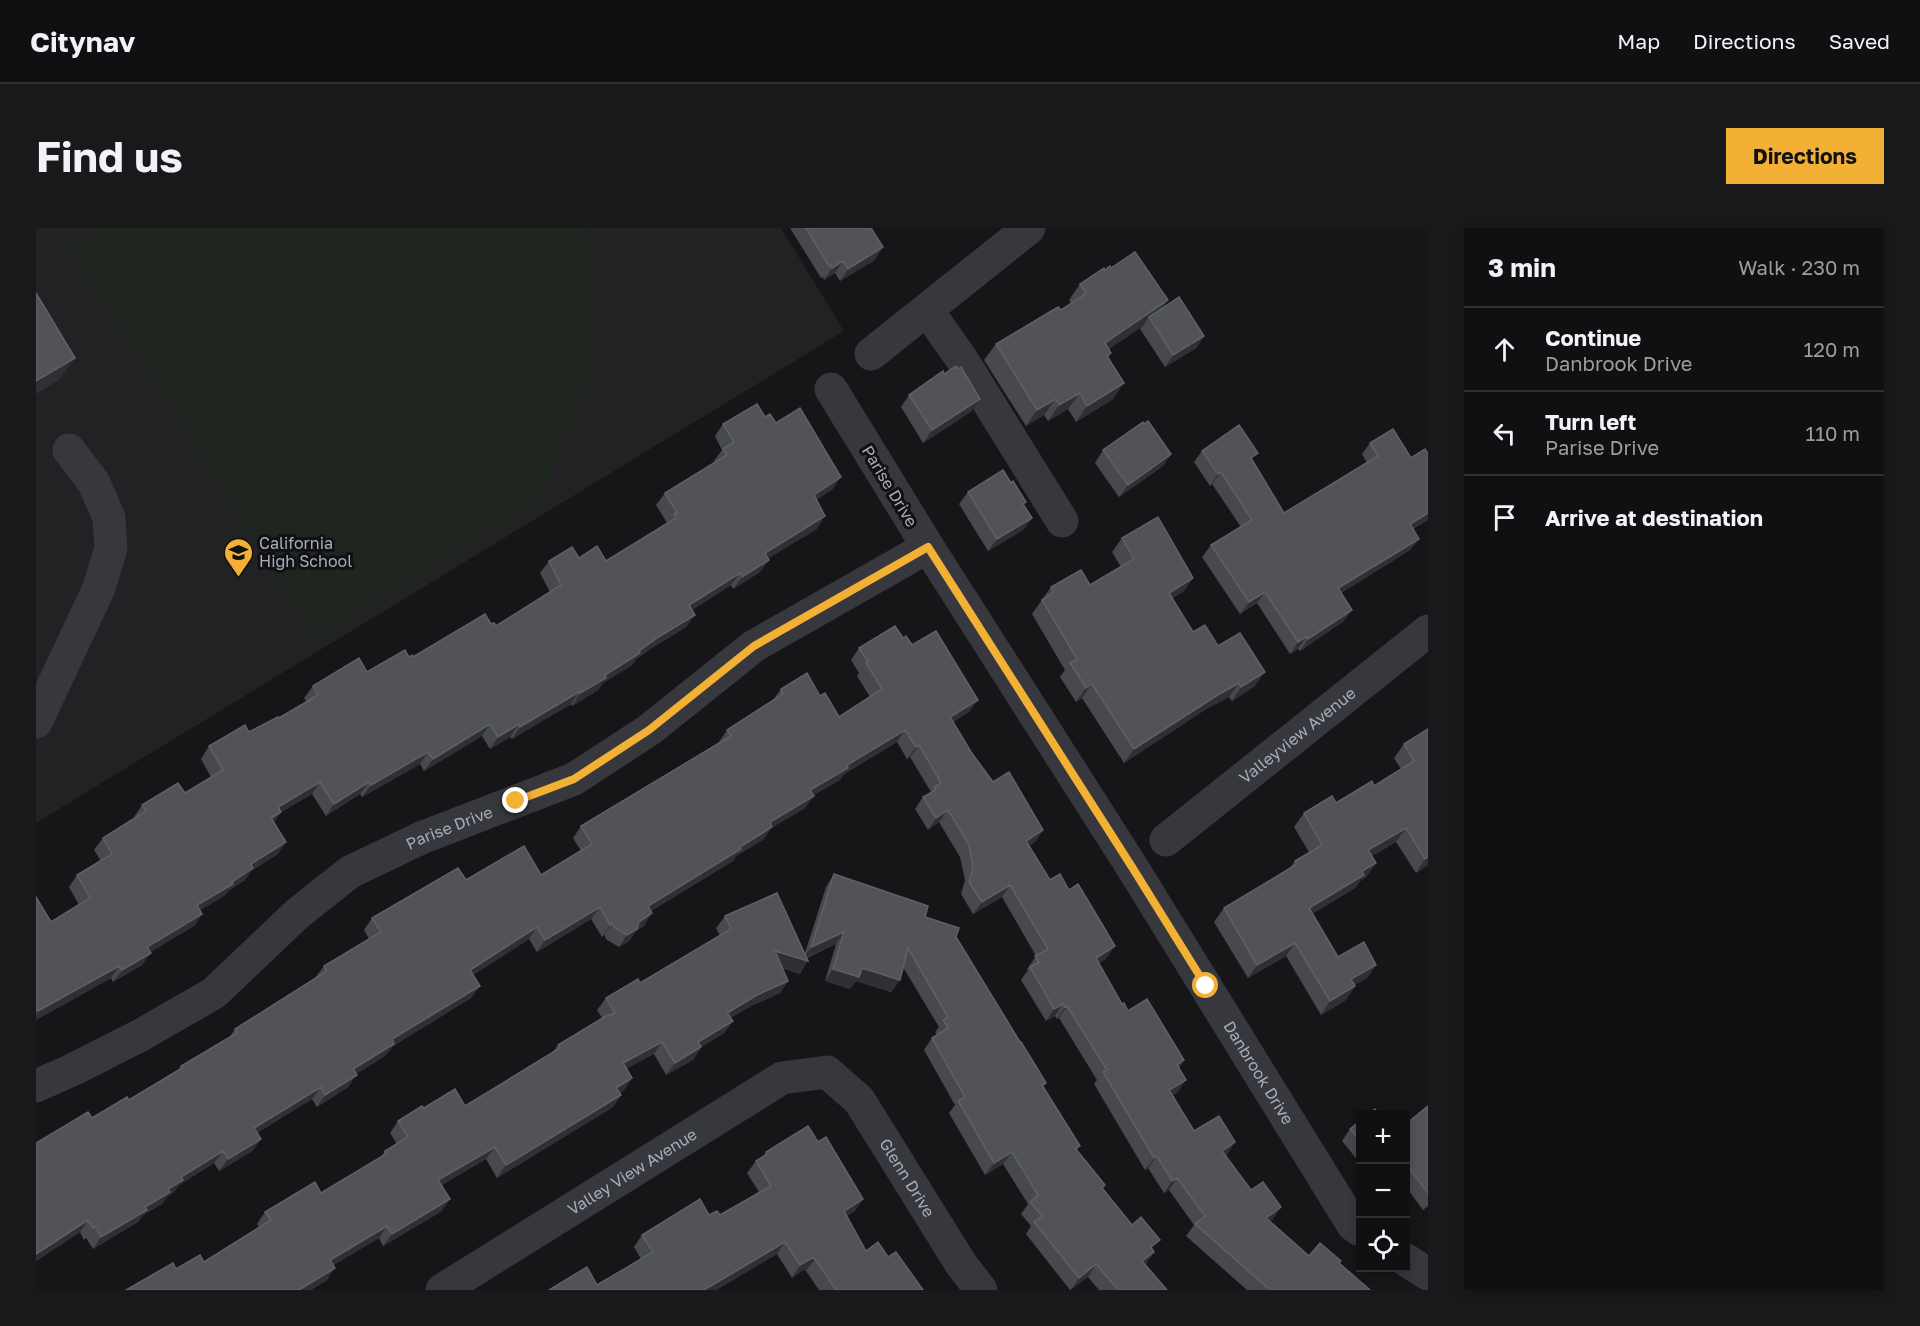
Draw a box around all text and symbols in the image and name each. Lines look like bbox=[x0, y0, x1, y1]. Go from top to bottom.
text: Citynav bbox=[30, 25, 135, 58]
text: Map bbox=[1617, 28, 1660, 54]
text: Directions bbox=[1693, 28, 1796, 54]
text: Saved bbox=[1829, 28, 1890, 54]
button: Directions bbox=[1726, 128, 1884, 184]
text: Find us bbox=[36, 131, 183, 181]
text: 3 min bbox=[1488, 252, 1556, 283]
text: Walk · 230 m bbox=[1738, 255, 1860, 279]
text: Continue bbox=[1545, 324, 1641, 351]
icon: ahead bbox=[1488, 333, 1521, 366]
text: 120 m bbox=[1804, 337, 1860, 361]
text: Danbrook Drive bbox=[1545, 351, 1692, 375]
text: Turn left bbox=[1545, 408, 1636, 435]
icon: left bbox=[1488, 417, 1521, 450]
text: 110 m bbox=[1806, 421, 1860, 445]
text: Parise Drive bbox=[1545, 435, 1659, 459]
street label: Parise Drive bbox=[858, 442, 922, 530]
icon: arrive bbox=[1488, 501, 1521, 534]
text: Arrive at destination bbox=[1545, 504, 1763, 531]
place label: California High School bbox=[259, 533, 352, 571]
school or university icon: California High School bbox=[222, 536, 254, 578]
street label: Valleyview Avenue bbox=[1235, 683, 1360, 788]
route end bbox=[502, 787, 528, 813]
street label: Parise Drive bbox=[403, 801, 495, 854]
route start bbox=[1192, 972, 1218, 998]
street label: Danbrook Drive bbox=[1219, 1017, 1298, 1128]
map controls bbox=[1356, 1110, 1410, 1272]
button: + bbox=[1356, 1110, 1410, 1164]
street label: Valley View Avenue bbox=[564, 1124, 700, 1219]
street label: Glenn Drive bbox=[875, 1135, 939, 1221]
button: − bbox=[1356, 1164, 1410, 1218]
button: locate bbox=[1356, 1218, 1410, 1272]

